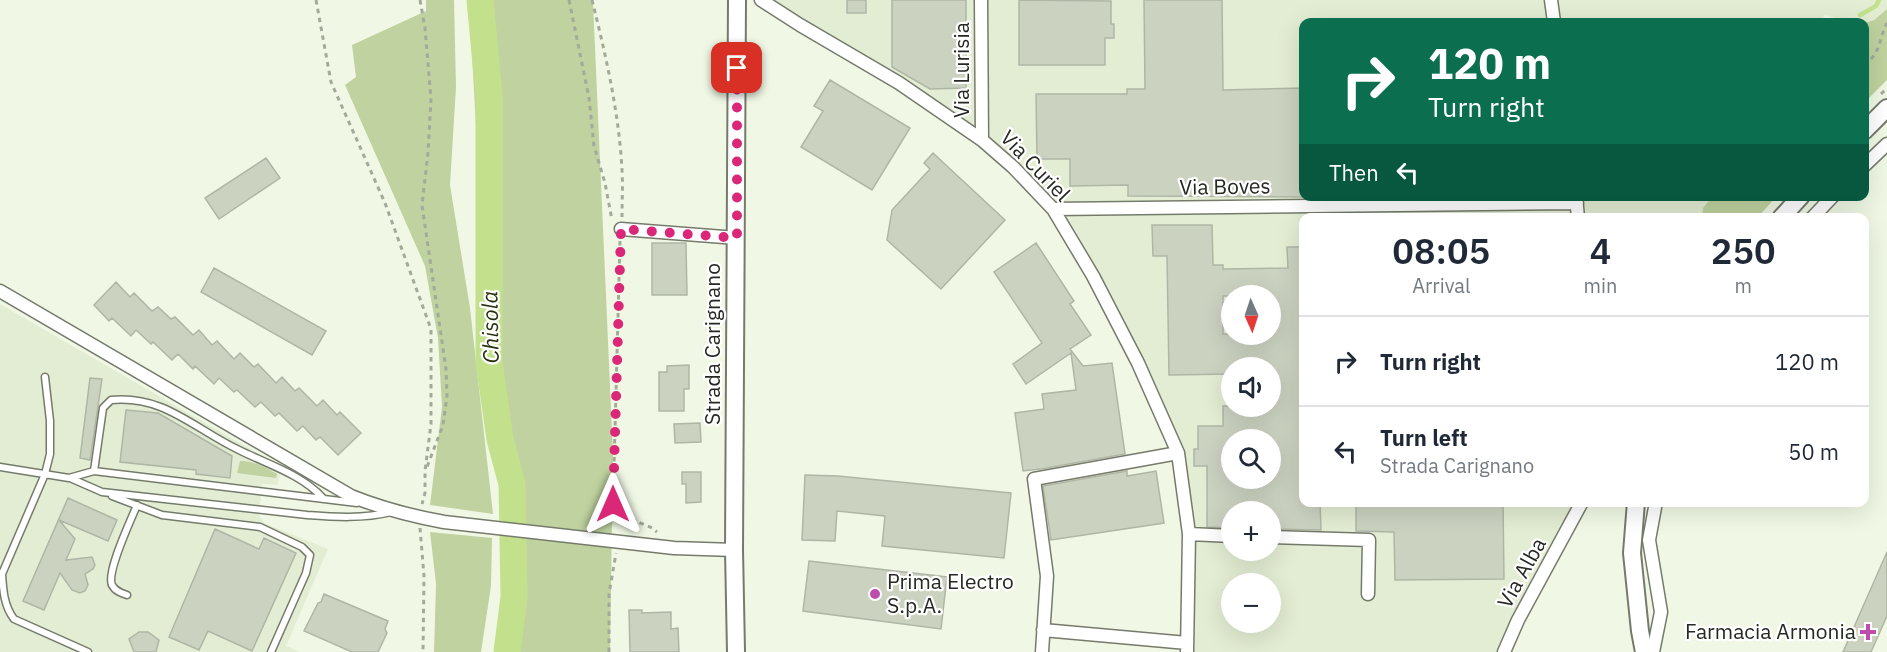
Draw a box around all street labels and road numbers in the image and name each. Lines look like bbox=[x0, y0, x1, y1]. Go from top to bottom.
street label: Via Lurisia bbox=[947, 22, 975, 118]
street label: Via Curiel bbox=[995, 123, 1077, 207]
street label: Via Boves bbox=[1179, 171, 1271, 201]
street label: Strada Carignano bbox=[698, 263, 726, 425]
street label: Via Alba bbox=[1490, 532, 1552, 613]

